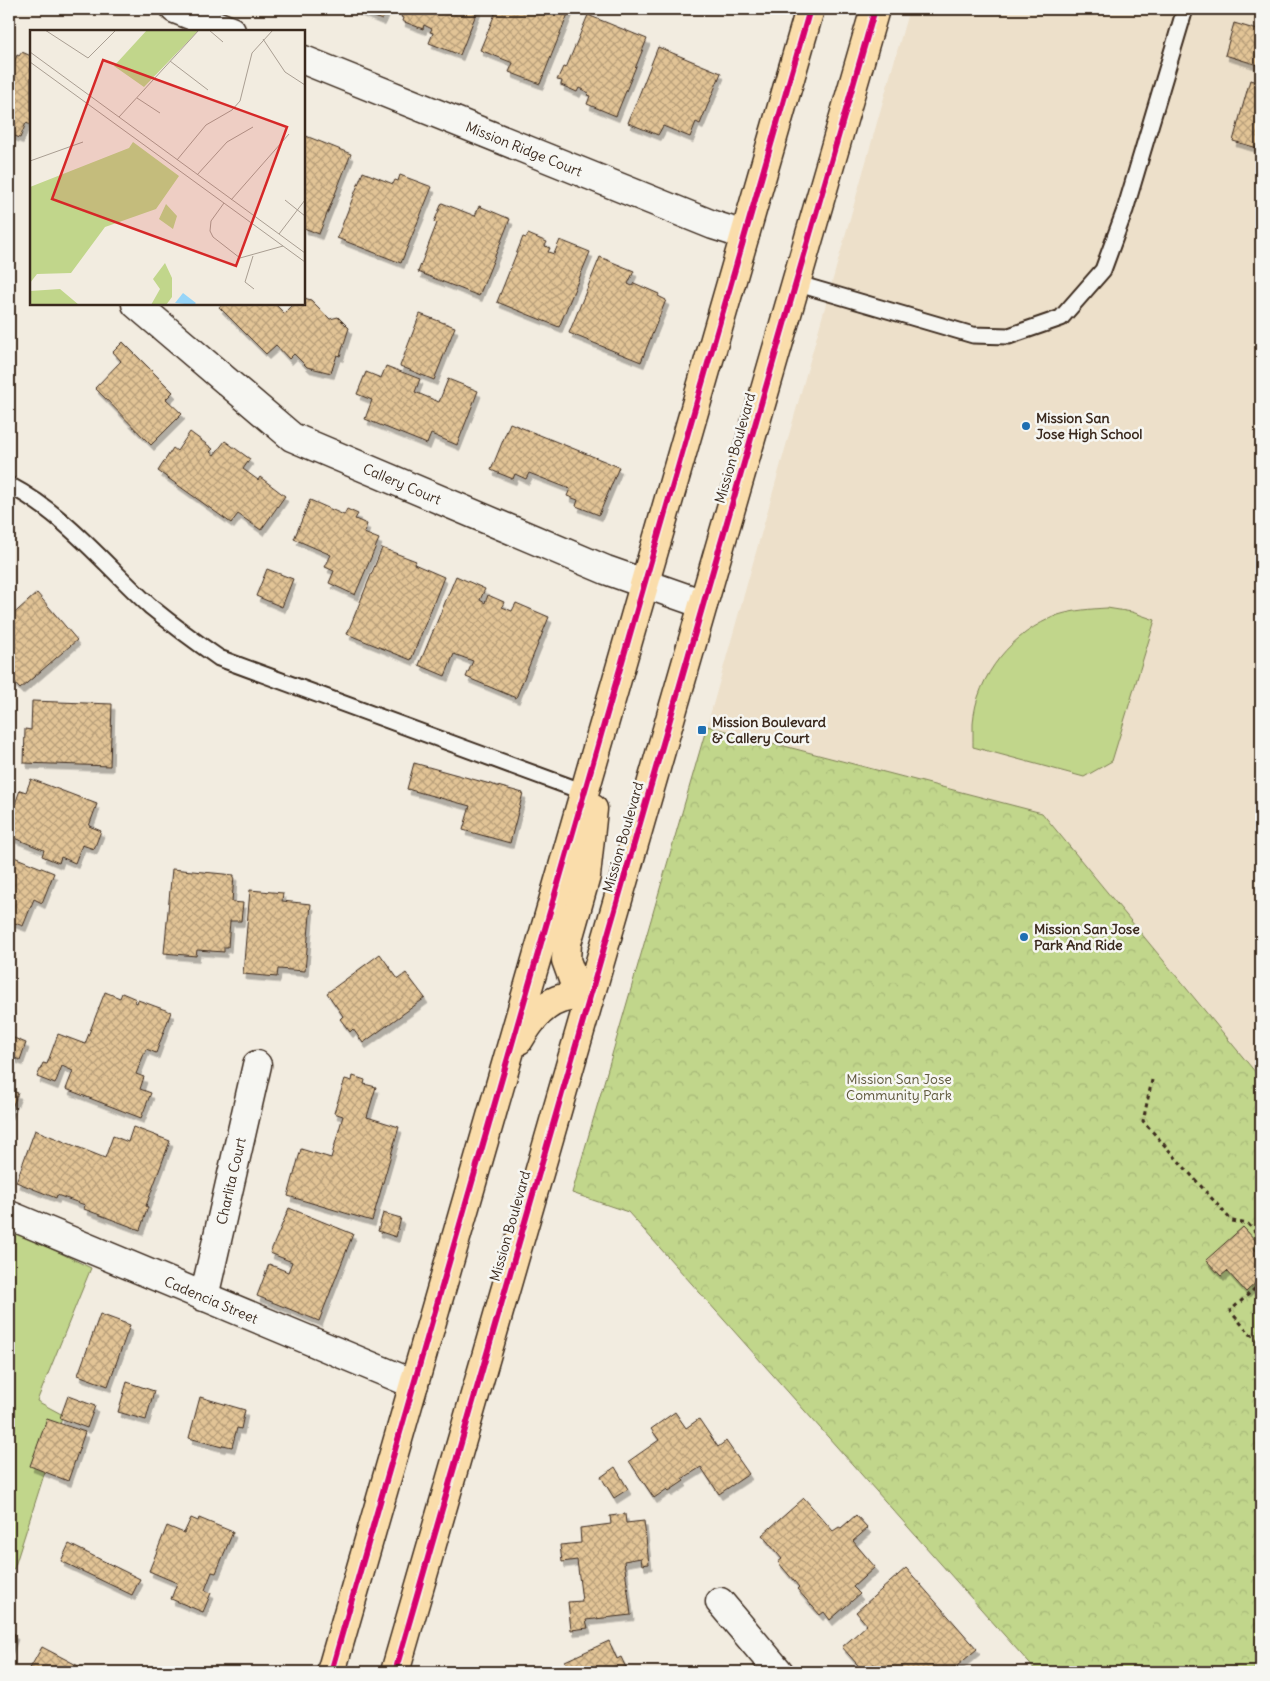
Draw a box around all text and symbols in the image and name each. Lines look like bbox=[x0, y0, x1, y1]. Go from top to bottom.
inset map bbox=[30, 30, 305, 305]
street label: Mission Ridge Court bbox=[463, 117, 585, 181]
street label: Mission Boulevard bbox=[711, 391, 759, 505]
place label: Mission San Jose High School bbox=[1036, 409, 1142, 443]
marker: Mission San Jose High School bbox=[1020, 420, 1032, 432]
street label: Callery Court bbox=[360, 459, 444, 509]
place label: Mission Boulevard & Callery Court bbox=[712, 713, 827, 747]
marker: Mission Boulevard & Callery Court bbox=[696, 724, 708, 736]
street label: Mission Boulevard bbox=[599, 780, 647, 894]
place label: Mission San Jose Park And Ride bbox=[1034, 920, 1140, 954]
marker: Mission San Jose Park And Ride bbox=[1018, 931, 1030, 943]
park label: Mission San Jose Community Park bbox=[846, 1070, 952, 1104]
street label: Charlita Court bbox=[212, 1135, 250, 1226]
street label: Mission Boulevard bbox=[486, 1169, 534, 1283]
street label: Cadencia Street bbox=[162, 1272, 261, 1328]

